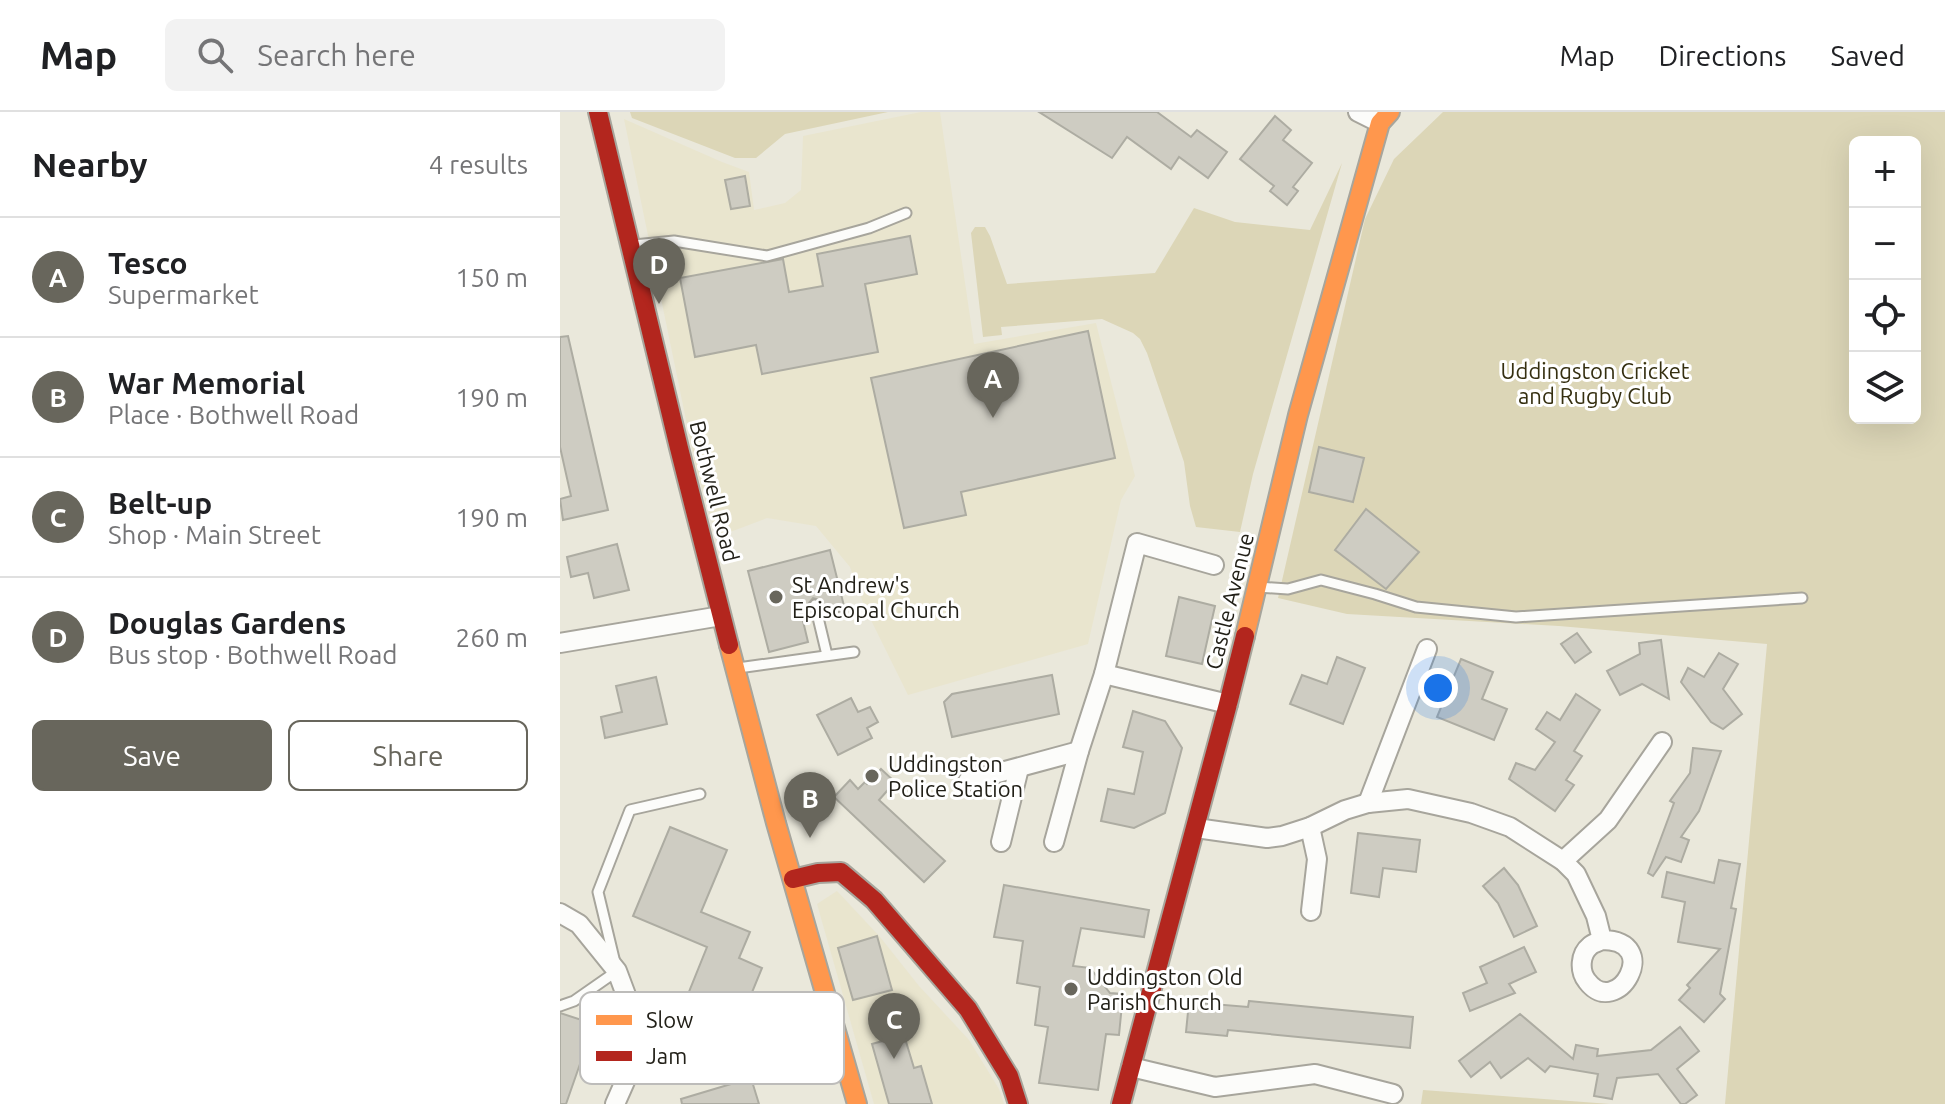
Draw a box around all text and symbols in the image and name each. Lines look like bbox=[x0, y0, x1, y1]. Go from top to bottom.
search box bbox=[165, 19, 725, 91]
icon: search bbox=[193, 33, 237, 77]
text: Map bbox=[40, 34, 117, 76]
text: Search here bbox=[257, 38, 416, 72]
text: Map bbox=[1559, 40, 1615, 71]
text: Directions bbox=[1659, 40, 1786, 71]
text: Saved bbox=[1830, 40, 1905, 71]
map controls bbox=[1849, 136, 1921, 424]
button: + bbox=[1849, 136, 1921, 208]
text: Nearby bbox=[32, 145, 147, 183]
text: 4 results bbox=[429, 150, 528, 179]
button: − bbox=[1849, 208, 1921, 280]
pin: D bbox=[633, 238, 685, 304]
text: Tesco bbox=[108, 246, 188, 280]
text: A bbox=[49, 263, 67, 292]
text: 150 m bbox=[456, 263, 528, 292]
text: Supermarket bbox=[108, 280, 259, 309]
button: locate bbox=[1849, 280, 1921, 352]
pin: A bbox=[967, 352, 1019, 418]
button: layers bbox=[1849, 352, 1921, 424]
park label: Uddingston Cricket and Rugby Club bbox=[1501, 358, 1690, 408]
text: War Memorial bbox=[108, 366, 305, 400]
text: B bbox=[49, 383, 67, 412]
text: 190 m bbox=[456, 383, 528, 412]
text: Place · Bothwell Road bbox=[108, 400, 359, 429]
street label: Bothwell Road bbox=[685, 418, 745, 564]
text: Belt-up bbox=[108, 486, 212, 520]
text: C bbox=[50, 503, 66, 532]
text: 190 m bbox=[456, 503, 528, 532]
text: Shop · Main Street bbox=[108, 520, 321, 549]
street label: Castle Avenue bbox=[1200, 530, 1258, 672]
place label: St Andrew's Episcopal Church bbox=[792, 572, 960, 622]
marker: St Andrew's Episcopal Church bbox=[767, 588, 785, 606]
text: Douglas Gardens bbox=[108, 606, 346, 640]
text: D bbox=[49, 623, 67, 652]
text: 260 m bbox=[456, 623, 528, 652]
text: Bus stop · Bothwell Road bbox=[108, 640, 398, 669]
your location bbox=[1418, 668, 1458, 708]
button: Save bbox=[32, 720, 272, 791]
button: Share bbox=[288, 720, 528, 791]
place label: Uddingston Police Station bbox=[888, 751, 1023, 801]
marker: Uddingston Police Station bbox=[863, 767, 881, 785]
pin: B bbox=[784, 772, 836, 838]
place label: Uddingston Old Parish Church bbox=[1087, 964, 1243, 1014]
marker: Uddingston Old Parish Church bbox=[1062, 980, 1080, 998]
legend bbox=[580, 992, 844, 1084]
pin: C bbox=[868, 993, 920, 1059]
text: Slow bbox=[646, 1007, 693, 1032]
text: Jam bbox=[646, 1043, 687, 1068]

